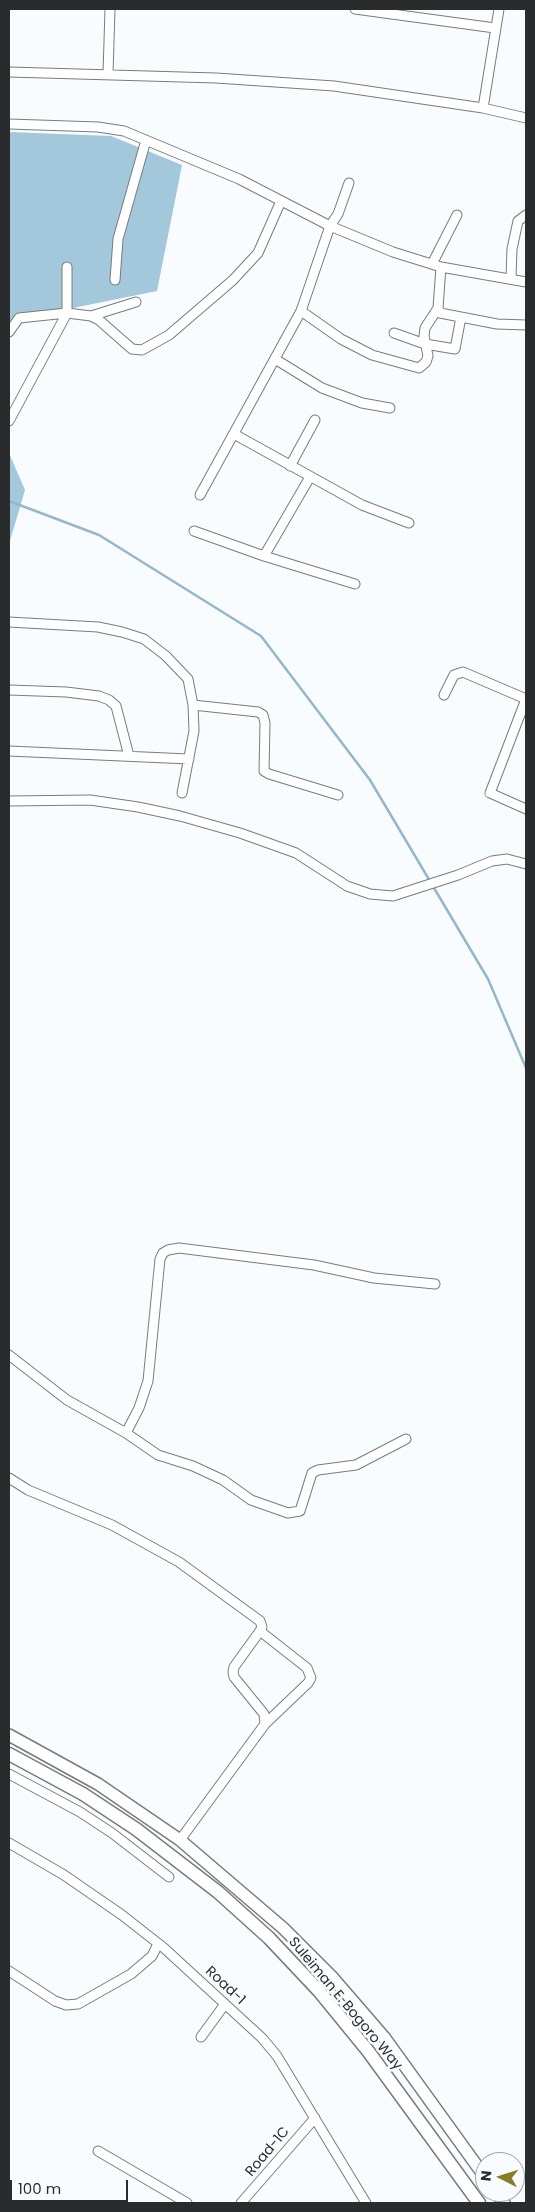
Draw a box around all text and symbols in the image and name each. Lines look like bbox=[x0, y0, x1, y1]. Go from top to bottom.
street label: Suleiman E. Bogoro Way bbox=[285, 1934, 405, 2074]
street label: Road-1 bbox=[202, 1963, 248, 2009]
street label: Road-1C bbox=[242, 2124, 294, 2180]
north arrow bbox=[475, 2152, 525, 2202]
scale bar bbox=[12, 2170, 130, 2202]
text: N bbox=[476, 2170, 496, 2182]
text: 100 m bbox=[18, 2178, 61, 2199]

